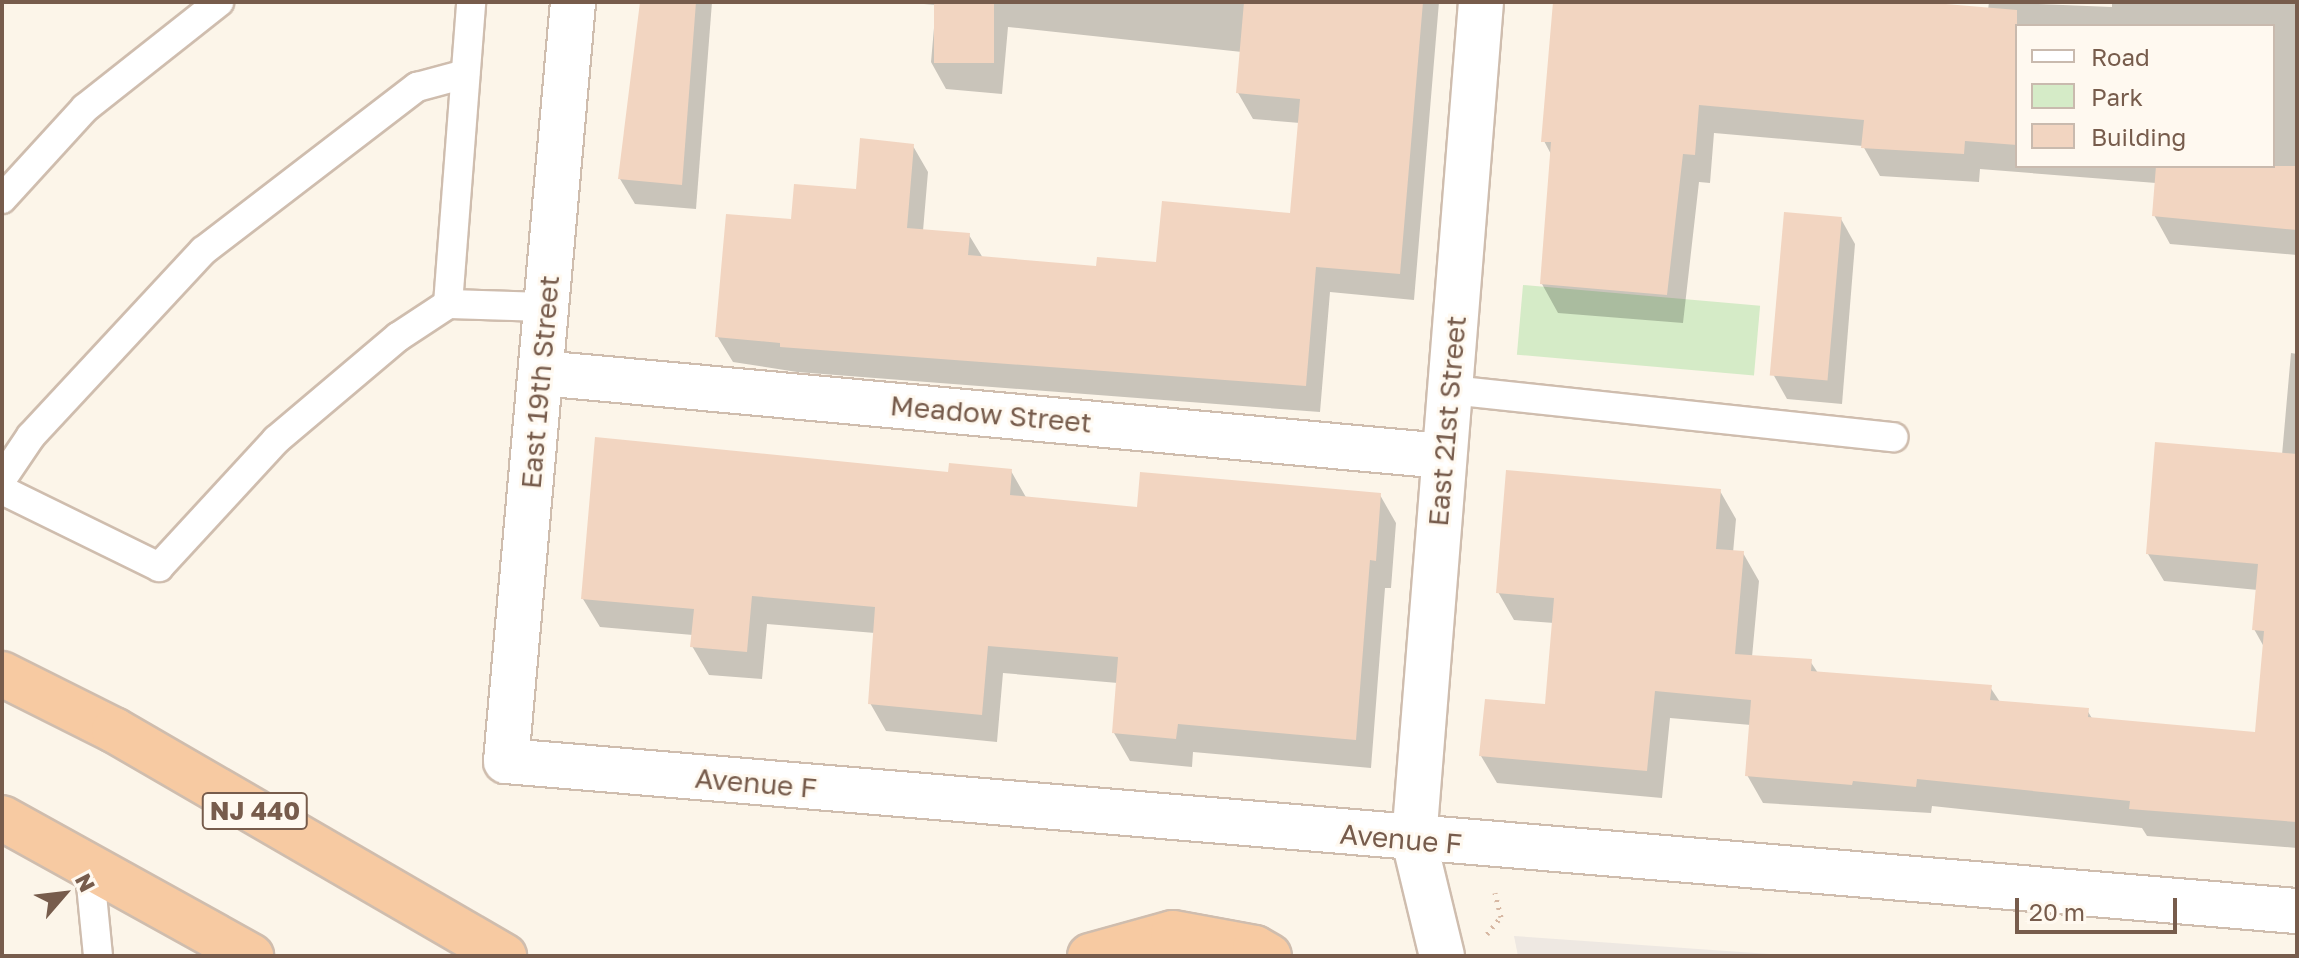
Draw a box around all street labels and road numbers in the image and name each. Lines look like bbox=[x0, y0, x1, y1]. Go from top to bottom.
street label: East 19th Street bbox=[514, 274, 566, 490]
street label: East 21st Street bbox=[1421, 314, 1473, 528]
street label: Meadow Street bbox=[889, 388, 1093, 440]
street label: Avenue F bbox=[694, 761, 818, 805]
road number: NJ 440 bbox=[201, 789, 309, 833]
street label: Avenue F bbox=[1339, 817, 1463, 861]

